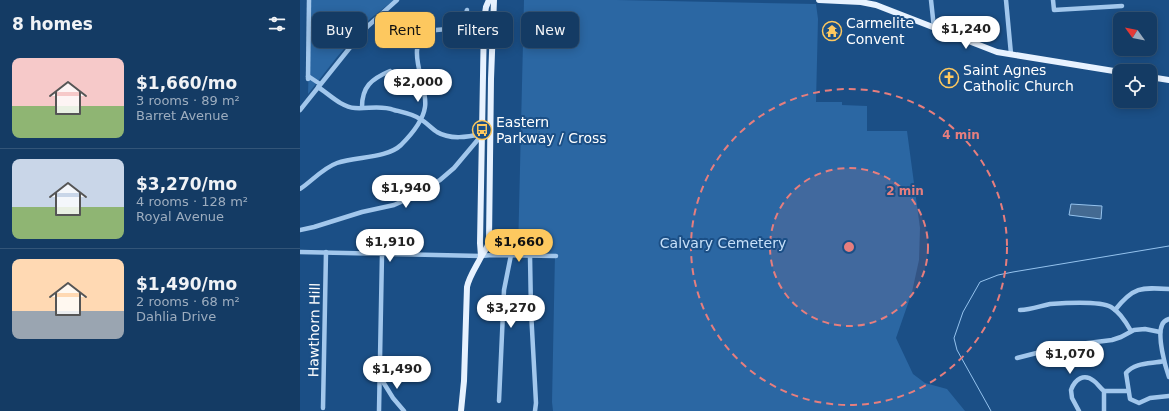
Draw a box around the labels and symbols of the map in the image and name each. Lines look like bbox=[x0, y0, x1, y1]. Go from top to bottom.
north arrow bbox=[1113, 12, 1157, 56]
place label: Carmelite Convent bbox=[846, 15, 914, 47]
pin: $1,240 bbox=[933, 16, 999, 50]
temple icon: Carmelite Convent bbox=[821, 20, 843, 42]
place label: Saint Agnes Catholic Church bbox=[963, 62, 1074, 94]
church icon: Saint Agnes Catholic Church bbox=[938, 67, 960, 89]
pin: $2,000 bbox=[385, 69, 451, 103]
place label: Eastern Parkway / Cross bbox=[496, 114, 607, 146]
bus stop icon: Eastern Parkway / Cross bbox=[471, 119, 493, 141]
text: 4 min bbox=[942, 128, 980, 142]
pin: $1,940 bbox=[373, 175, 439, 209]
text: 2 min bbox=[886, 184, 924, 198]
pin: $1,910 bbox=[357, 229, 423, 263]
pin: $1,660 bbox=[486, 229, 552, 263]
park label: Calvary Cemetery bbox=[660, 235, 786, 251]
centre of rings bbox=[842, 240, 856, 254]
street label: Hawthorn Hill bbox=[305, 283, 323, 377]
pin: $3,270 bbox=[478, 295, 544, 329]
pin: $1,070 bbox=[1037, 341, 1103, 375]
pin: $1,490 bbox=[364, 356, 430, 390]

